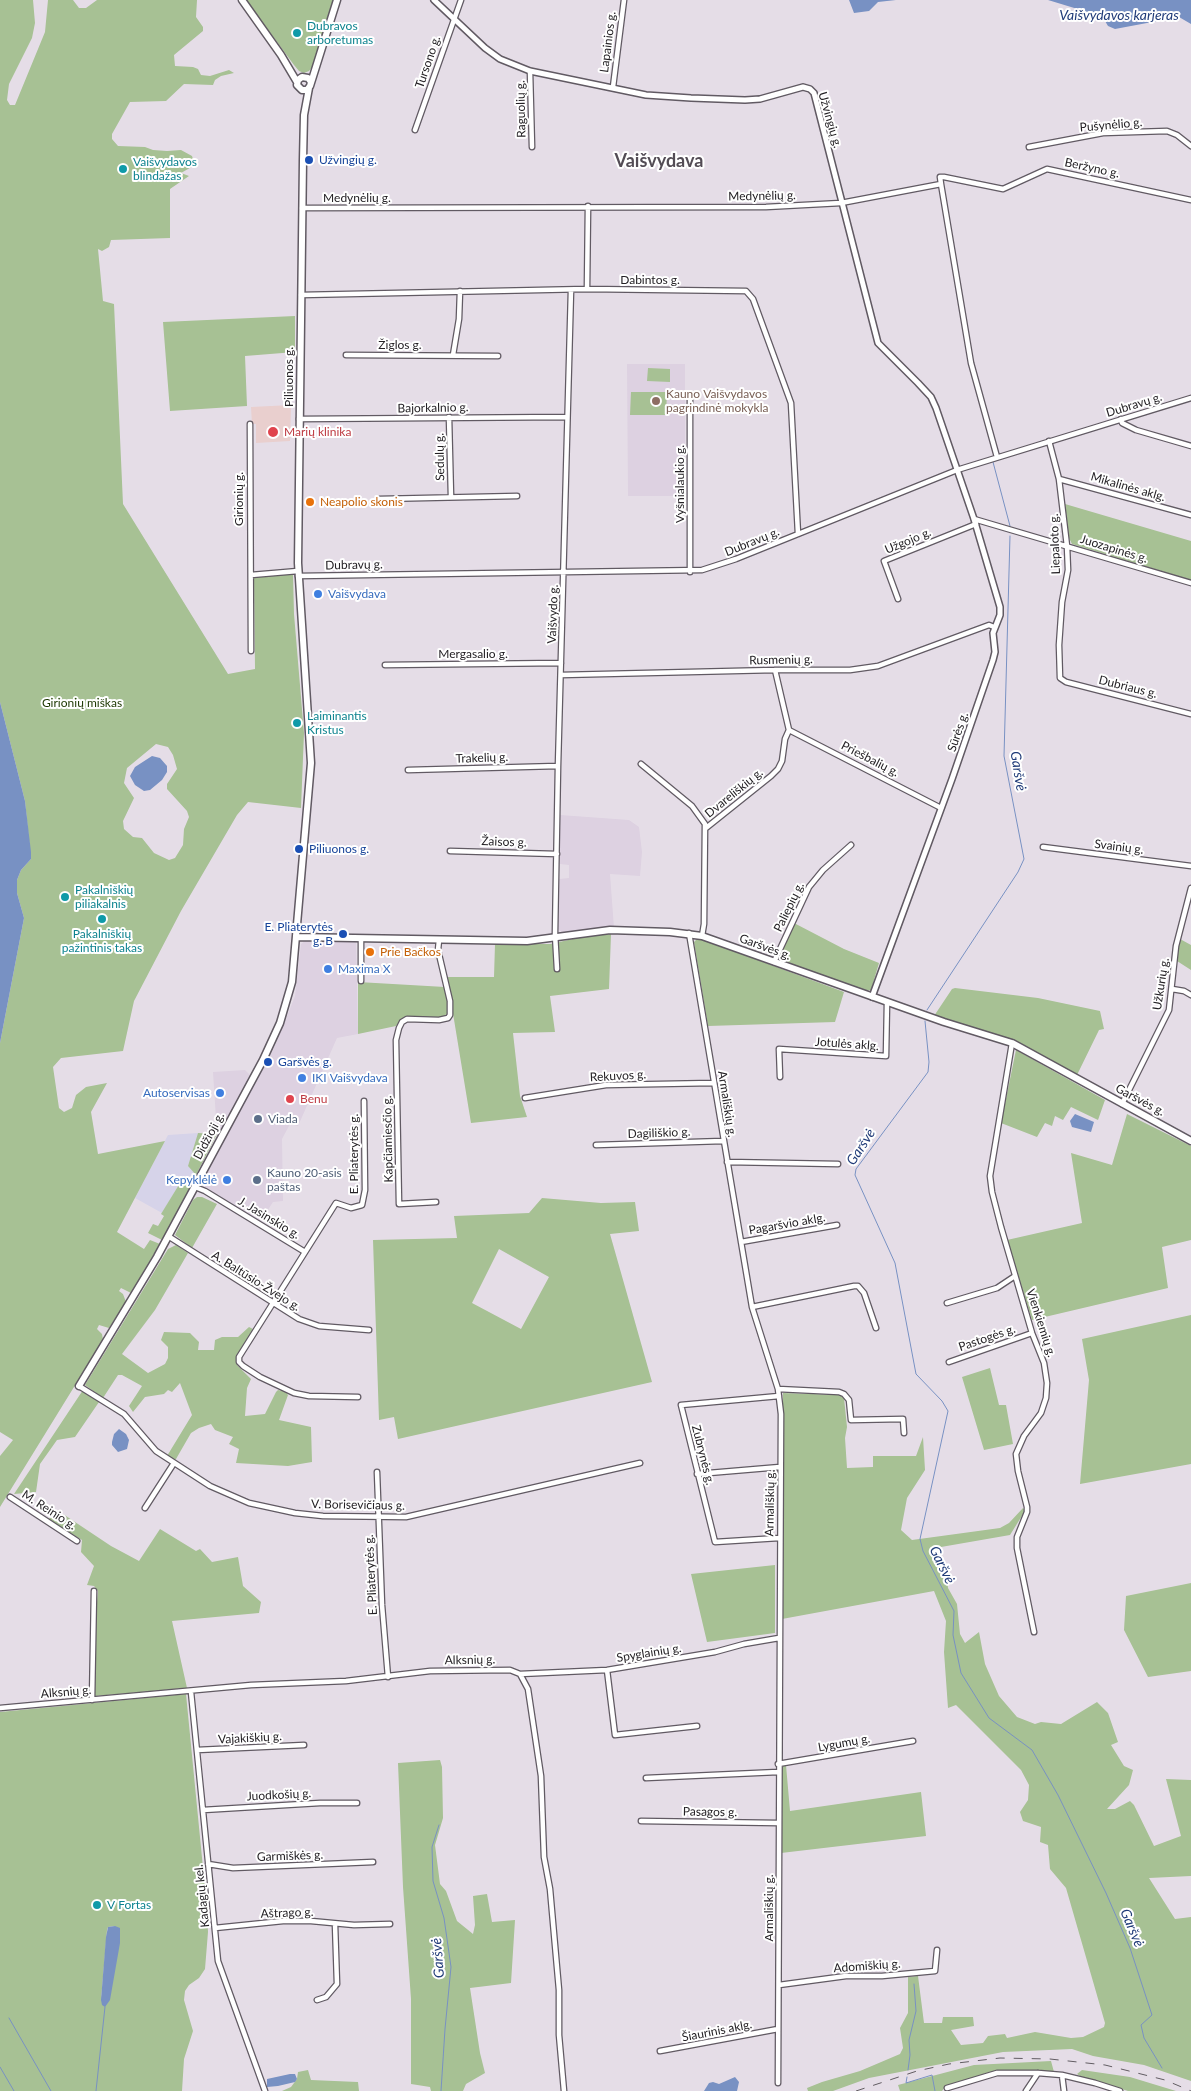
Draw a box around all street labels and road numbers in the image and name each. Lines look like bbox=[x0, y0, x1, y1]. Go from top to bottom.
street label: Lapainios g. bbox=[597, 11, 619, 73]
street label: Tursono g. bbox=[412, 34, 444, 90]
street label: Raguolių g. bbox=[513, 80, 529, 138]
street label: Užvingių g. bbox=[815, 90, 845, 150]
street label: Pušynėlio g. bbox=[1079, 115, 1143, 135]
street label: Beržyno g. bbox=[1063, 155, 1121, 181]
street label: Medynėlių g. bbox=[728, 188, 796, 204]
street label: Medynėlių g. bbox=[323, 191, 391, 205]
street label: Dabintos g. bbox=[620, 273, 680, 287]
street label: Žiglos g. bbox=[378, 338, 422, 352]
street label: Piliuonos g. bbox=[282, 347, 296, 407]
street label: Dubravų g. bbox=[1104, 390, 1164, 420]
street label: Bajorkalnio g. bbox=[397, 400, 469, 416]
street label: Sedulų g. bbox=[432, 433, 448, 481]
street label: Vyšnialaukio g. bbox=[673, 445, 687, 523]
street label: Mikalinės aklg. bbox=[1089, 469, 1167, 505]
street label: Girionių g. bbox=[232, 472, 246, 526]
street label: Liepaloto g. bbox=[1047, 513, 1063, 575]
street label: Dubravų g. bbox=[723, 525, 781, 559]
street label: Užgojo g. bbox=[883, 525, 933, 557]
street label: Juozapinės g. bbox=[1079, 532, 1149, 566]
street label: Dubravų g. bbox=[325, 557, 383, 573]
street label: Vaišvydo g. bbox=[545, 584, 561, 644]
street label: Mergasalio g. bbox=[438, 647, 508, 661]
street label: Rusmenių g. bbox=[749, 652, 813, 668]
street label: Dubriaus g. bbox=[1097, 673, 1159, 701]
street label: Sūrės g. bbox=[945, 710, 971, 754]
street label: Priešbalių g. bbox=[839, 738, 901, 780]
street label: Trakelių g. bbox=[455, 750, 509, 766]
street label: Dvareliškių g. bbox=[702, 765, 766, 821]
street label: Žaisos g. bbox=[481, 834, 527, 850]
street label: Svainių g. bbox=[1094, 837, 1144, 857]
street label: Paliepių g. bbox=[771, 880, 807, 934]
street label: Garšvės g. bbox=[737, 931, 793, 963]
street label: Užkurių g. bbox=[1150, 957, 1172, 1011]
street label: Jotulės aklg. bbox=[815, 1035, 879, 1053]
street label: Rekuvos g. bbox=[589, 1067, 647, 1085]
street label: Armališkių g. bbox=[715, 1070, 739, 1138]
street label: Garšvės g. bbox=[1113, 1081, 1167, 1119]
street label: Kapčiamiesčio g. bbox=[380, 1095, 396, 1183]
street label: Didžioji g. bbox=[191, 1110, 227, 1162]
street label: E. Pliaterytės g. bbox=[347, 1114, 361, 1194]
street label: Dagiliškio g. bbox=[627, 1125, 691, 1141]
street label: J. Jasinskio g. bbox=[235, 1194, 303, 1242]
street label: Pagaršvio aklg. bbox=[748, 1210, 826, 1238]
street label: A. Baltūsio-Žvejo g. bbox=[209, 1248, 303, 1314]
street label: Vienkiemių g. bbox=[1023, 1287, 1059, 1359]
street label: Pastogės g. bbox=[957, 1322, 1017, 1354]
street label: Zubrynės g. bbox=[689, 1424, 717, 1486]
street label: Armališkių g. bbox=[762, 1469, 778, 1537]
street label: M. Reinio g. bbox=[19, 1487, 79, 1533]
street label: V. Borisevičiaus g. bbox=[311, 1497, 405, 1513]
street label: E. Pliaterytės g. bbox=[362, 1534, 380, 1616]
street label: Spyglainių g. bbox=[616, 1641, 682, 1665]
street label: Alksnių g. bbox=[445, 1652, 495, 1668]
street label: Alksnių g. bbox=[40, 1683, 92, 1701]
street label: Vajakiškių g. bbox=[218, 1729, 282, 1747]
street label: Lygumų g. bbox=[817, 1731, 871, 1755]
street label: Juodkošių g. bbox=[246, 1786, 312, 1804]
street label: Pasagos g. bbox=[683, 1804, 737, 1820]
street label: Garmiškės g. bbox=[257, 1848, 323, 1864]
street label: Kadagių kel. bbox=[192, 1864, 212, 1928]
street label: Armališkių g. bbox=[762, 1874, 776, 1942]
street label: Aštrago g. bbox=[260, 1905, 314, 1921]
street label: Adomiškių g. bbox=[833, 1956, 901, 1976]
street label: Šiaurinis aklg. bbox=[681, 2017, 753, 2045]

